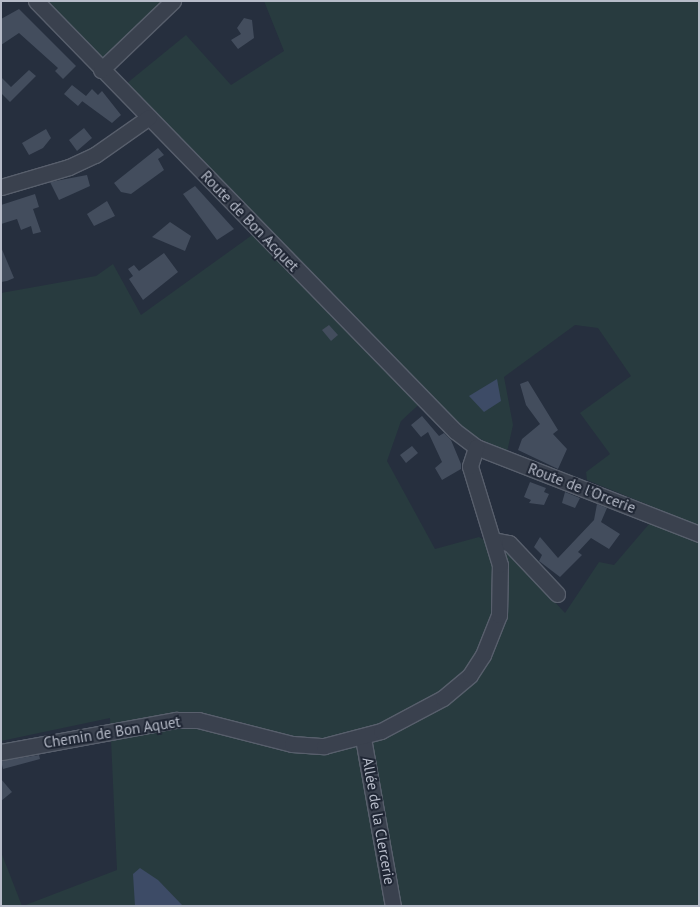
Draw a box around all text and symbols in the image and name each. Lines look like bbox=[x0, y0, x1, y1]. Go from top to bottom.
street label: Route de Bon Acquet bbox=[197, 167, 303, 275]
street label: Route de l'Orcerie bbox=[526, 459, 638, 517]
street label: Chemin de Bon Aquet bbox=[42, 712, 182, 752]
street label: Allée de la Clercerie bbox=[359, 756, 399, 886]

